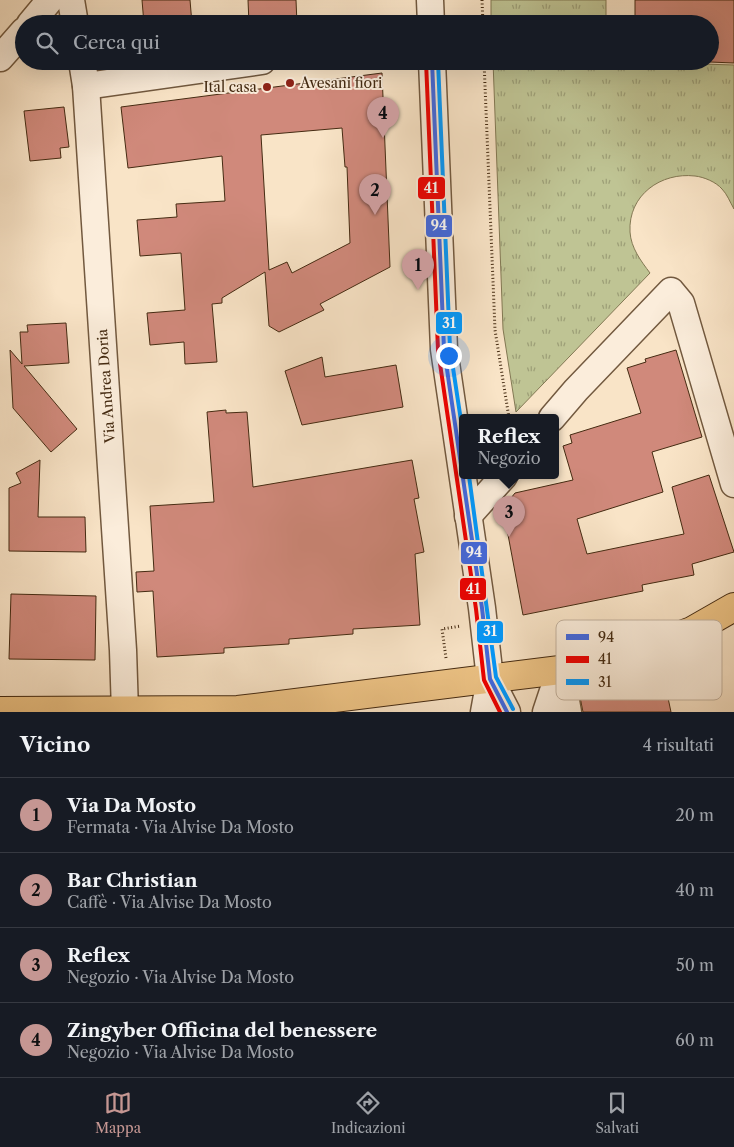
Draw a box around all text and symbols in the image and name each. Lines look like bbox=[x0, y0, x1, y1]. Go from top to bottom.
search box bbox=[15, 15, 719, 70]
icon: search bbox=[33, 29, 61, 57]
text: Cerca qui bbox=[73, 31, 160, 54]
place label: Avesani fiori bbox=[299, 74, 382, 92]
marker: Avesani fiori bbox=[284, 77, 296, 89]
place label: Ital casa bbox=[204, 78, 258, 96]
marker: Ital casa bbox=[261, 81, 273, 93]
pin: 4 bbox=[367, 97, 399, 138]
pin: 2 bbox=[359, 174, 391, 215]
line badge: 41 bbox=[417, 176, 446, 200]
text: 41 bbox=[424, 179, 439, 197]
line badge: 94 bbox=[425, 214, 453, 238]
text: 94 bbox=[431, 216, 447, 234]
pin: 1 bbox=[402, 249, 434, 290]
line badge: 31 bbox=[435, 311, 463, 335]
text: 31 bbox=[442, 314, 457, 332]
street label: Via Andrea Doria bbox=[93, 328, 119, 445]
your location bbox=[436, 343, 462, 369]
popup bbox=[459, 414, 559, 479]
text: Reflex bbox=[478, 425, 540, 448]
text: Negozio bbox=[478, 448, 540, 468]
pin: 3 bbox=[493, 496, 525, 537]
line badge: 94 bbox=[460, 541, 488, 565]
text: 94 bbox=[466, 543, 482, 561]
line badge: 41 bbox=[459, 577, 487, 601]
text: 41 bbox=[466, 580, 481, 598]
line badge: 31 bbox=[476, 620, 504, 644]
legend bbox=[556, 620, 722, 700]
text: 31 bbox=[483, 622, 498, 640]
text: 94 bbox=[598, 628, 614, 646]
text: 41 bbox=[598, 650, 612, 668]
text: 31 bbox=[598, 673, 612, 691]
text: Vicino bbox=[20, 732, 90, 757]
text: 4 risultati bbox=[643, 735, 714, 755]
text: Via Da Mosto bbox=[67, 794, 196, 817]
text: 1 bbox=[32, 805, 40, 825]
text: 20 m bbox=[675, 805, 714, 825]
text: Fermata · Via Alvise Da Mosto bbox=[67, 817, 294, 837]
text: Bar Christian bbox=[67, 869, 198, 892]
text: 2 bbox=[31, 880, 41, 900]
text: 40 m bbox=[675, 880, 714, 900]
text: Caffè · Via Alvise Da Mosto bbox=[67, 892, 272, 912]
text: Reflex bbox=[67, 944, 130, 967]
text: 3 bbox=[31, 955, 41, 975]
text: 50 m bbox=[676, 955, 714, 975]
text: Negozio · Via Alvise Da Mosto bbox=[67, 967, 294, 987]
text: Zingyber Officina del benessere bbox=[67, 1019, 377, 1042]
text: 4 bbox=[31, 1030, 41, 1050]
text: 60 m bbox=[675, 1030, 714, 1050]
text: Negozio · Via Alvise Da Mosto bbox=[67, 1042, 294, 1062]
tab: Mappa bbox=[95, 1089, 141, 1137]
tab: Indicazioni bbox=[331, 1089, 406, 1137]
tab: Salvati bbox=[596, 1089, 639, 1137]

